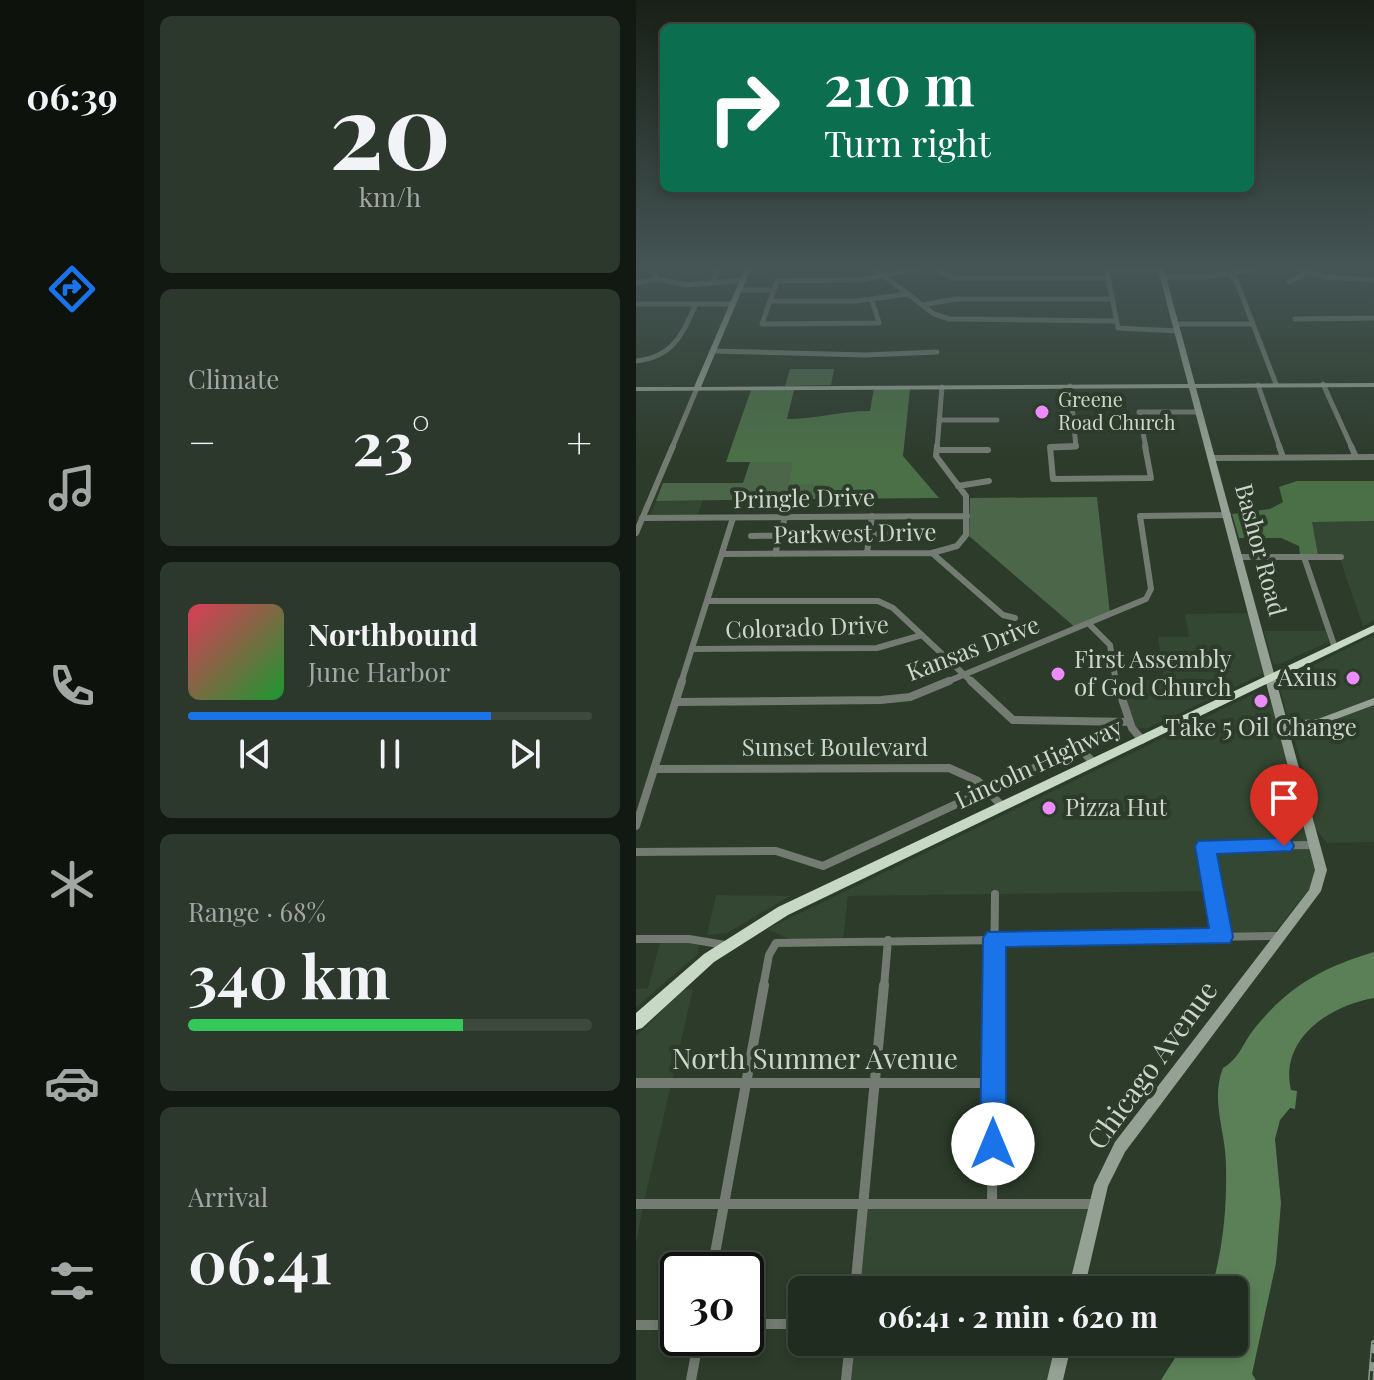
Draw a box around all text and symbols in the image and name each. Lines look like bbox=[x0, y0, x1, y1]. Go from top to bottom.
text: 210 m bbox=[824, 46, 975, 121]
icon: right bbox=[692, 56, 796, 160]
text: 20 bbox=[329, 57, 451, 196]
text: 06:39 bbox=[26, 71, 118, 119]
text: Turn right bbox=[824, 118, 991, 166]
text: km/h bbox=[359, 179, 421, 214]
icon: directions bbox=[44, 261, 100, 317]
text: Climate bbox=[188, 361, 279, 396]
place label: Greene Road Church bbox=[1058, 385, 1176, 435]
text: 23° bbox=[353, 401, 430, 481]
marker: Greene Road Church bbox=[1033, 403, 1051, 421]
text: − bbox=[188, 411, 216, 470]
text: + bbox=[566, 411, 592, 470]
icon: music bbox=[44, 460, 100, 516]
street label: Pringle Drive bbox=[733, 480, 875, 514]
street label: Bashor Road bbox=[1229, 480, 1295, 619]
street label: Parkwest Drive bbox=[773, 515, 937, 549]
street label: Colorado Drive bbox=[725, 607, 889, 645]
street label: Kansas Drive bbox=[901, 607, 1043, 687]
text: Northbound bbox=[308, 614, 478, 654]
place label: First Assembly of God Church bbox=[1074, 642, 1232, 702]
text: June Harbor bbox=[308, 654, 450, 689]
icon: phone bbox=[44, 658, 100, 714]
place label: Axius bbox=[1277, 660, 1337, 692]
marker: First Assembly of God Church bbox=[1049, 665, 1067, 683]
marker: Axius bbox=[1344, 669, 1362, 687]
marker: Take 5 Oil Change bbox=[1252, 692, 1270, 710]
street label: Lincoln Highway bbox=[949, 709, 1127, 815]
place label: Take 5 Oil Change bbox=[1165, 710, 1357, 742]
street label: Sunset Boulevard bbox=[742, 730, 928, 762]
icon: previous bbox=[233, 732, 277, 776]
icon: pause bbox=[368, 732, 412, 776]
icon: next bbox=[503, 732, 547, 776]
pin bbox=[1250, 764, 1318, 846]
icon: arrive bbox=[1262, 776, 1306, 820]
place label: Pizza Hut bbox=[1065, 790, 1167, 822]
marker: Pizza Hut bbox=[1040, 799, 1058, 817]
icon: climate bbox=[44, 856, 100, 912]
text: Range · 68% bbox=[188, 894, 326, 929]
text: 340 km bbox=[188, 934, 390, 1014]
street label: Chicago Avenue bbox=[1077, 972, 1224, 1156]
street label: North Summer Avenue bbox=[672, 1039, 958, 1076]
icon: car bbox=[44, 1055, 100, 1111]
position arrow bbox=[951, 1102, 1035, 1186]
text: Arrival bbox=[188, 1179, 268, 1214]
text: 06:41 bbox=[188, 1219, 332, 1299]
speed limit sign: 30 bbox=[660, 1252, 764, 1356]
icon: filters bbox=[44, 1253, 100, 1309]
text: 06:41 · 2 min · 620 m bbox=[878, 1296, 1158, 1336]

